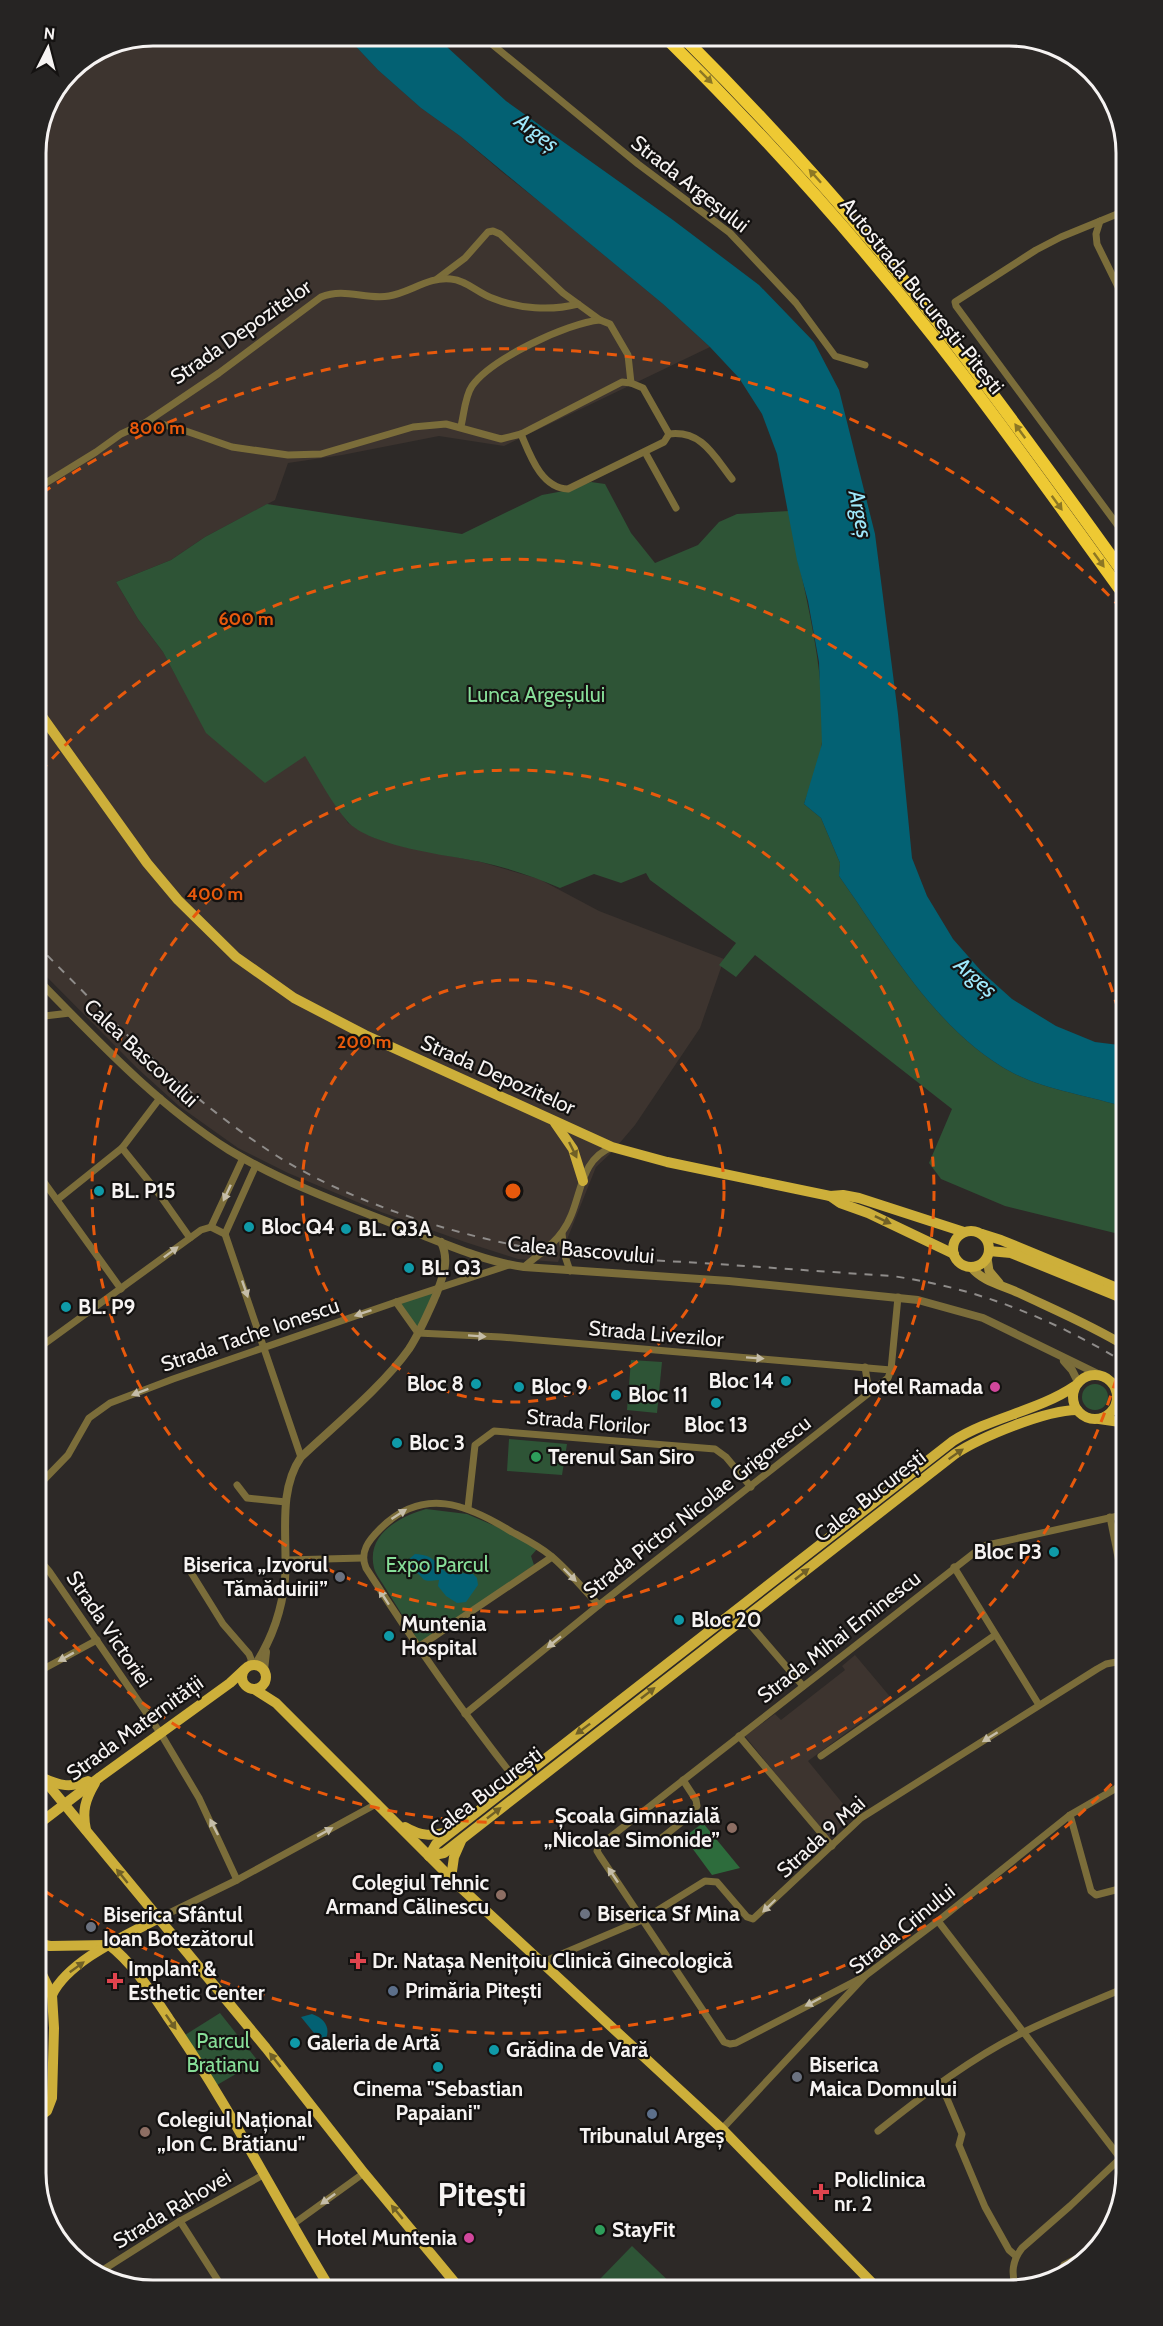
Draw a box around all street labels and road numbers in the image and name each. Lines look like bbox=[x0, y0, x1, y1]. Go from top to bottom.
street label: Strada Argeșului bbox=[625, 130, 754, 239]
street label: Autostrada București-Pitești bbox=[834, 192, 1009, 400]
street label: Strada Depozitelor bbox=[166, 274, 316, 389]
street label: Calea Bascovului bbox=[79, 993, 204, 1112]
street label: Strada Depozitelor bbox=[417, 1029, 579, 1120]
street label: Calea Bascovului bbox=[507, 1231, 655, 1268]
street label: Strada Tache Ionescu bbox=[157, 1292, 342, 1377]
street label: Strada Livezilor bbox=[588, 1315, 725, 1352]
street label: Strada Florilor bbox=[525, 1404, 651, 1439]
street label: Strada Pictor Nicolae Grigorescu bbox=[578, 1410, 815, 1603]
street label: Calea București bbox=[809, 1444, 932, 1549]
street label: Strada Mihai Eminescu bbox=[752, 1565, 925, 1708]
street label: Strada Victoriei bbox=[61, 1566, 157, 1692]
street label: Strada Maternității bbox=[62, 1670, 209, 1787]
street label: Calea București bbox=[424, 1741, 548, 1844]
street label: Strada 9 Mai bbox=[771, 1790, 870, 1883]
street label: Strada Crinului bbox=[844, 1878, 960, 1979]
street label: Strada Rahovei bbox=[108, 2164, 235, 2253]

